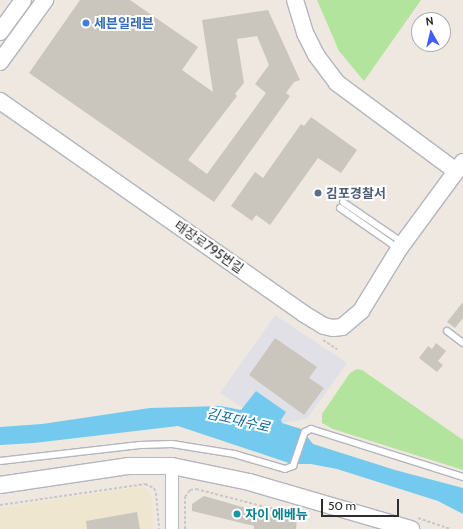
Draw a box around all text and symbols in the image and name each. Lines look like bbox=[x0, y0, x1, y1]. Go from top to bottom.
north arrow bbox=[411, 12, 451, 52]
text: N bbox=[425, 14, 434, 29]
place label: 세븐일레븐 bbox=[94, 15, 154, 31]
marker: 세븐일레븐 bbox=[81, 18, 91, 28]
place label: 김포경찰서 bbox=[326, 185, 386, 201]
marker: 김포경찰서 bbox=[313, 188, 323, 198]
street label: 태장로795번길 bbox=[171, 217, 247, 277]
water label: 김포대수로 bbox=[205, 405, 271, 435]
scale bar bbox=[323, 491, 401, 517]
text: 50 m bbox=[328, 498, 356, 513]
place label: 자이 에베뉴 bbox=[245, 506, 308, 522]
marker: 자이 에베뉴 bbox=[232, 509, 242, 519]

